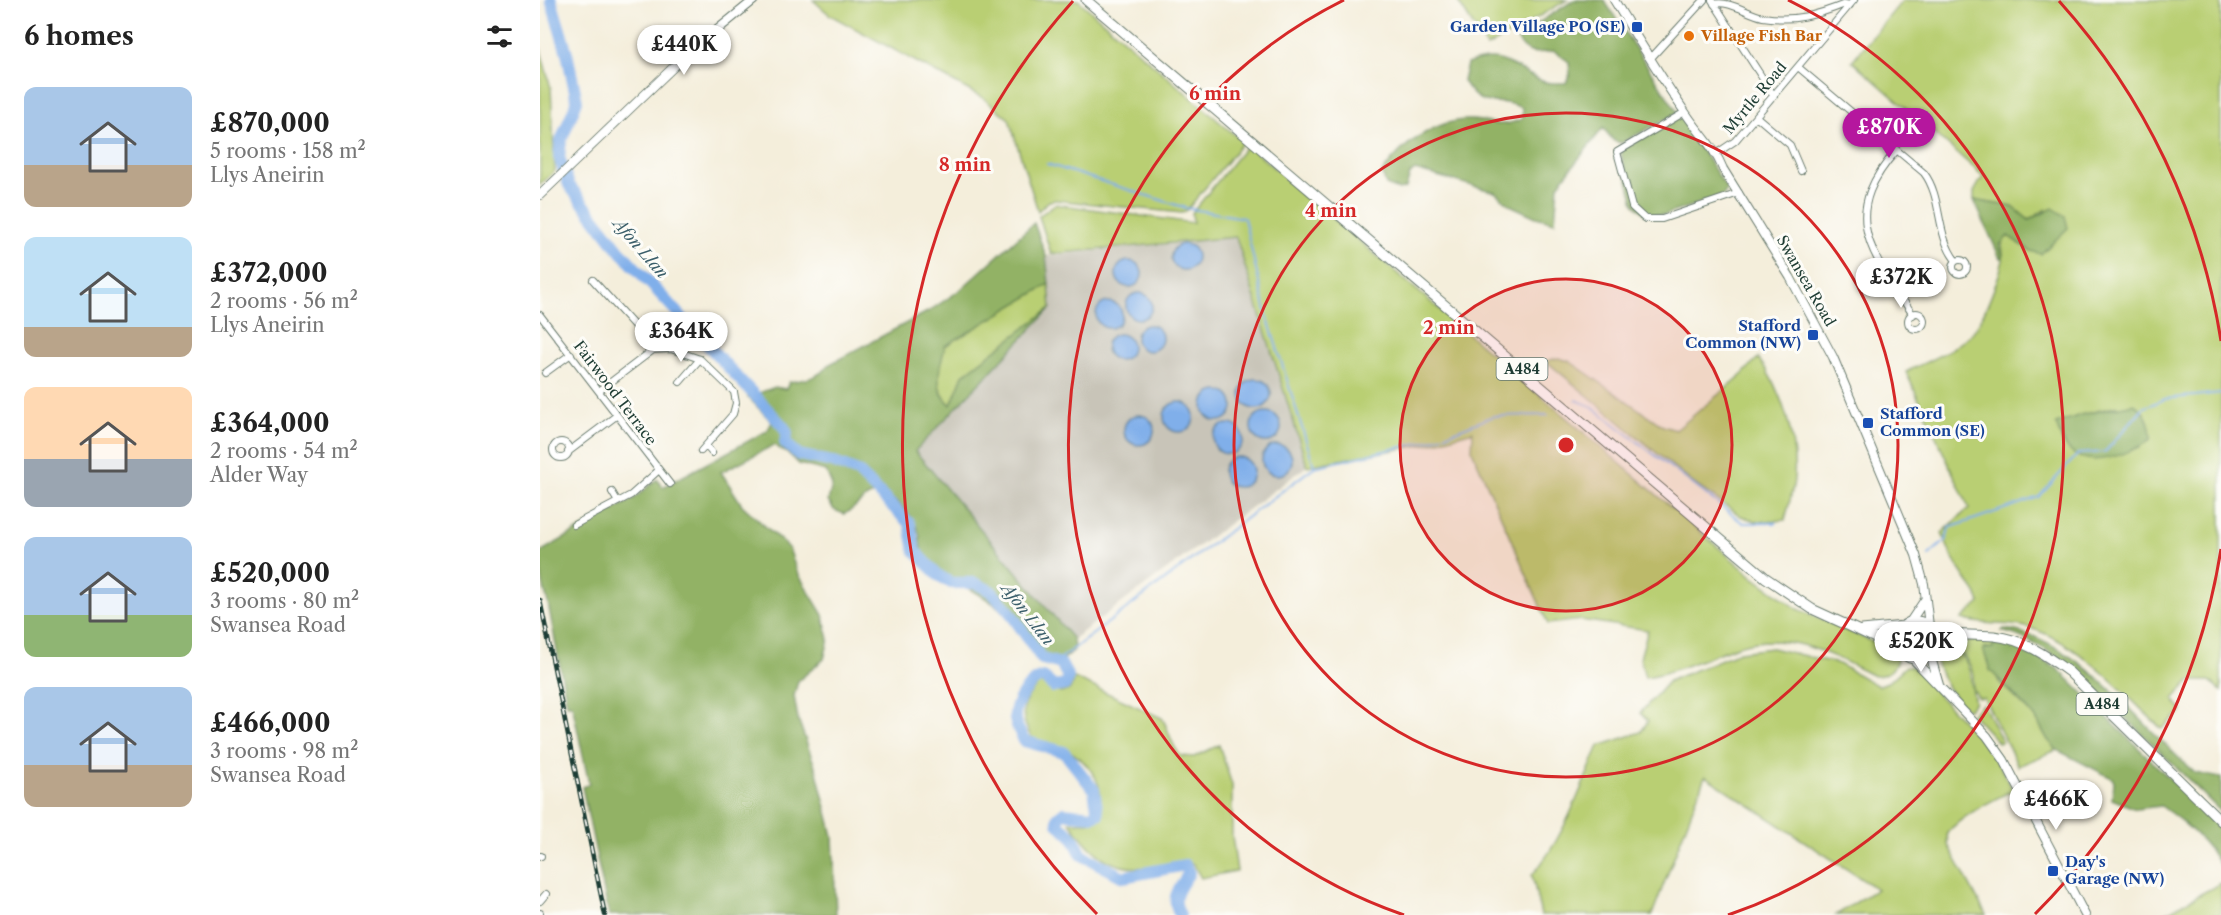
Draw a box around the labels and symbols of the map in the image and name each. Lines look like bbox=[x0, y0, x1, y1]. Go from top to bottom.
place label: Garden Village PO (SE) bbox=[1450, 17, 1625, 36]
marker: Garden Village PO (SE) bbox=[1630, 20, 1644, 34]
pin: £440K bbox=[642, 25, 726, 76]
place label: Village Fish Bar bbox=[1700, 26, 1823, 45]
marker: Village Fish Bar bbox=[1682, 29, 1696, 43]
street label: Myrtle Road bbox=[1719, 58, 1790, 138]
text: 6 min bbox=[1189, 83, 1242, 105]
pin: £870K bbox=[1847, 108, 1931, 159]
text: 8 min bbox=[939, 154, 992, 176]
text: 4 min bbox=[1305, 200, 1358, 222]
water label: Afon Llan bbox=[607, 211, 673, 282]
street label: Swansea Road bbox=[1773, 232, 1840, 330]
pin: £372K bbox=[1859, 258, 1943, 309]
pin: £364K bbox=[639, 312, 723, 363]
place label: Stafford Common (NW) bbox=[1685, 316, 1801, 352]
text: 2 min bbox=[1423, 317, 1476, 339]
marker: Stafford Common (NW) bbox=[1806, 328, 1820, 342]
street label: Fairwood Terrace bbox=[570, 337, 661, 449]
road number: A484 bbox=[1496, 358, 1548, 380]
place label: Stafford Common (SE) bbox=[1880, 404, 1985, 440]
marker: Stafford Common (SE) bbox=[1861, 416, 1875, 430]
centre of rings bbox=[1556, 435, 1576, 455]
water label: Afon Llan bbox=[996, 577, 1058, 649]
pin: £520K bbox=[1879, 622, 1963, 673]
road number: A484 bbox=[2076, 693, 2128, 715]
pin: £466K bbox=[2014, 780, 2098, 831]
place label: Day's Garage (NW) bbox=[2065, 852, 2164, 888]
marker: Day's Garage (NW) bbox=[2046, 864, 2060, 878]

